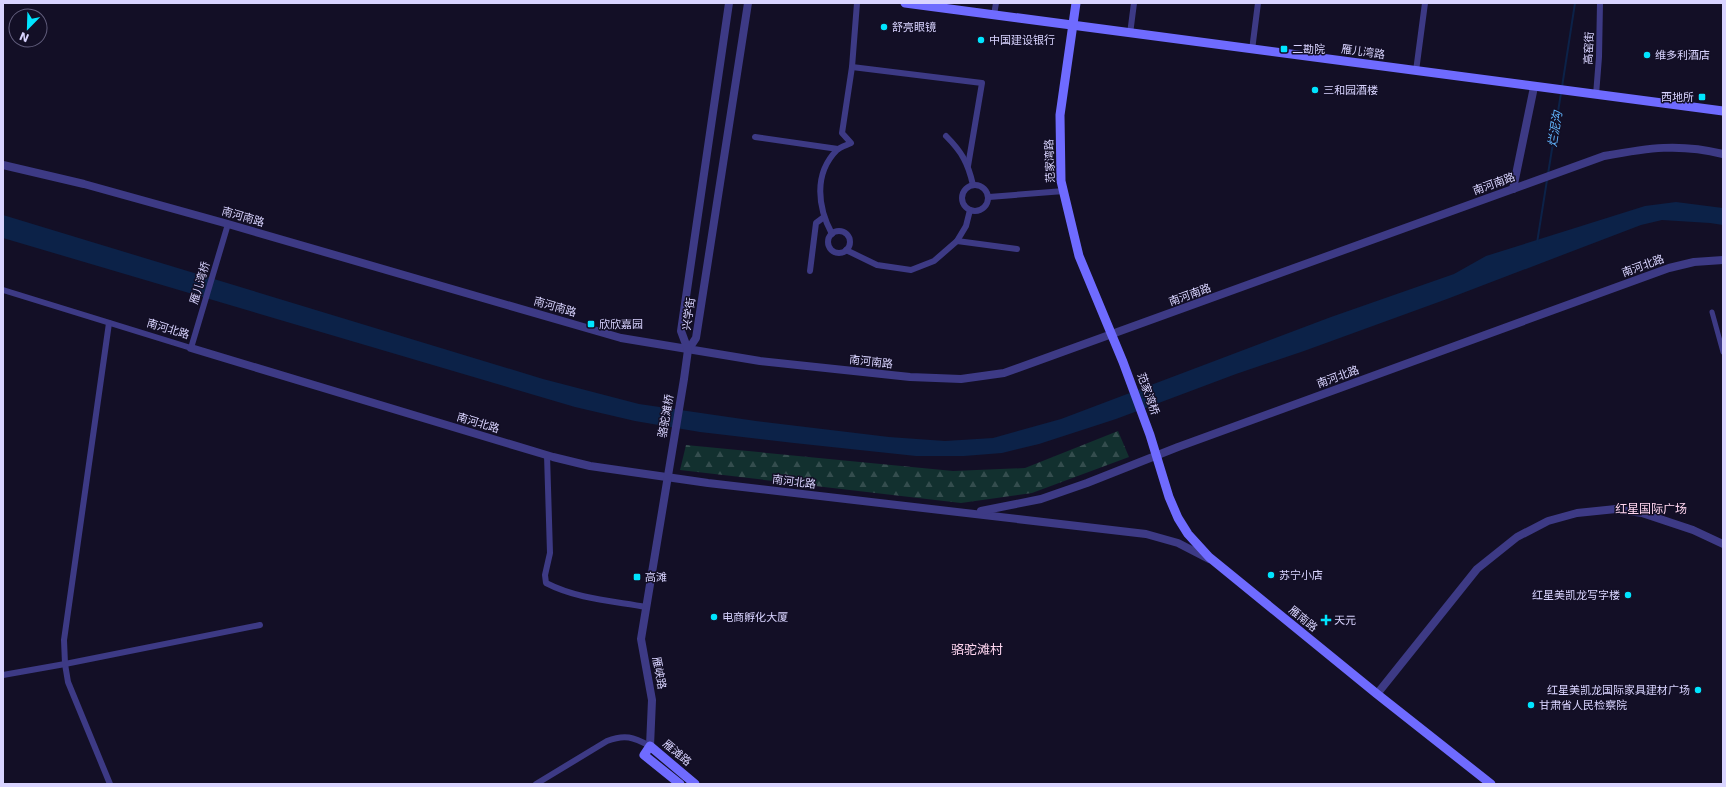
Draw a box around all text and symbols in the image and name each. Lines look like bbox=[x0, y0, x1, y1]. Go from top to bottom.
north arrow bbox=[8, 8, 48, 48]
place label: 舒亮眼镜 bbox=[892, 21, 936, 34]
marker: 舒亮眼镜 bbox=[879, 22, 889, 32]
text: N bbox=[18, 29, 31, 45]
street label: 高窑街 bbox=[1582, 31, 1596, 65]
place label: 中国建设银行 bbox=[989, 34, 1055, 47]
marker: 中国建设银行 bbox=[976, 35, 986, 45]
place label: 二勘院 bbox=[1292, 43, 1325, 56]
street label: 雁儿湾路 bbox=[1340, 43, 1386, 61]
marker: 二勘院 bbox=[1279, 44, 1289, 54]
place label: 维多利酒店 bbox=[1655, 49, 1710, 62]
marker: 维多利酒店 bbox=[1642, 50, 1652, 60]
place label: 三和园酒楼 bbox=[1323, 84, 1378, 97]
marker: 三和园酒楼 bbox=[1310, 85, 1320, 95]
place label: 西地所 bbox=[1661, 91, 1694, 104]
marker: 西地所 bbox=[1697, 92, 1707, 102]
water label: 烂泥沟 bbox=[1545, 108, 1565, 148]
street label: 范家湾路 bbox=[1043, 139, 1057, 183]
street label: 南河南路 bbox=[1471, 170, 1517, 198]
street label: 南河南路 bbox=[220, 205, 266, 229]
street label: 南河北路 bbox=[1620, 252, 1666, 280]
street label: 雁儿湾桥 bbox=[187, 260, 213, 306]
street label: 南河南路 bbox=[1167, 281, 1213, 309]
street label: 南河南路 bbox=[532, 295, 578, 319]
street label: 兴学街 bbox=[680, 297, 698, 331]
street label: 南河北路 bbox=[145, 316, 191, 342]
place label: 欣欣嘉园 bbox=[599, 318, 643, 331]
marker: 欣欣嘉园 bbox=[586, 319, 596, 329]
street label: 南河南路 bbox=[848, 353, 894, 371]
street label: 南河北路 bbox=[1315, 363, 1361, 391]
street label: 范家湾桥 bbox=[1134, 371, 1162, 417]
street label: 骆驼滩桥 bbox=[656, 393, 676, 439]
street label: 南河北路 bbox=[455, 410, 501, 436]
street label: 南河北路 bbox=[771, 473, 817, 491]
district label: 红星国际广场 bbox=[1615, 502, 1687, 516]
place label: 苏宁小店 bbox=[1279, 569, 1323, 582]
marker: 苏宁小店 bbox=[1266, 570, 1276, 580]
place label: 高滩 bbox=[645, 571, 667, 584]
marker: 高滩 bbox=[632, 572, 642, 582]
place label: 红星美凯龙写字楼 bbox=[1532, 589, 1620, 602]
marker: 红星美凯龙写字楼 bbox=[1623, 590, 1633, 600]
street label: 雁南路 bbox=[1286, 604, 1320, 634]
place label: 电商孵化大厦 bbox=[722, 611, 788, 624]
marker: 电商孵化大厦 bbox=[709, 612, 719, 622]
place label: 天元 bbox=[1334, 614, 1356, 627]
marker: 天元 bbox=[1321, 615, 1331, 625]
district label: 骆驼滩村 bbox=[951, 642, 1003, 657]
street label: 雁峡路 bbox=[649, 656, 669, 690]
place label: 红星美凯龙国际家具建材广场 bbox=[1547, 684, 1690, 697]
marker: 红星美凯龙国际家具建材广场 bbox=[1693, 685, 1703, 695]
place label: 甘肃省人民检察院 bbox=[1539, 699, 1627, 712]
marker: 甘肃省人民检察院 bbox=[1526, 700, 1536, 710]
street label: 雁滩路 bbox=[660, 737, 694, 769]

